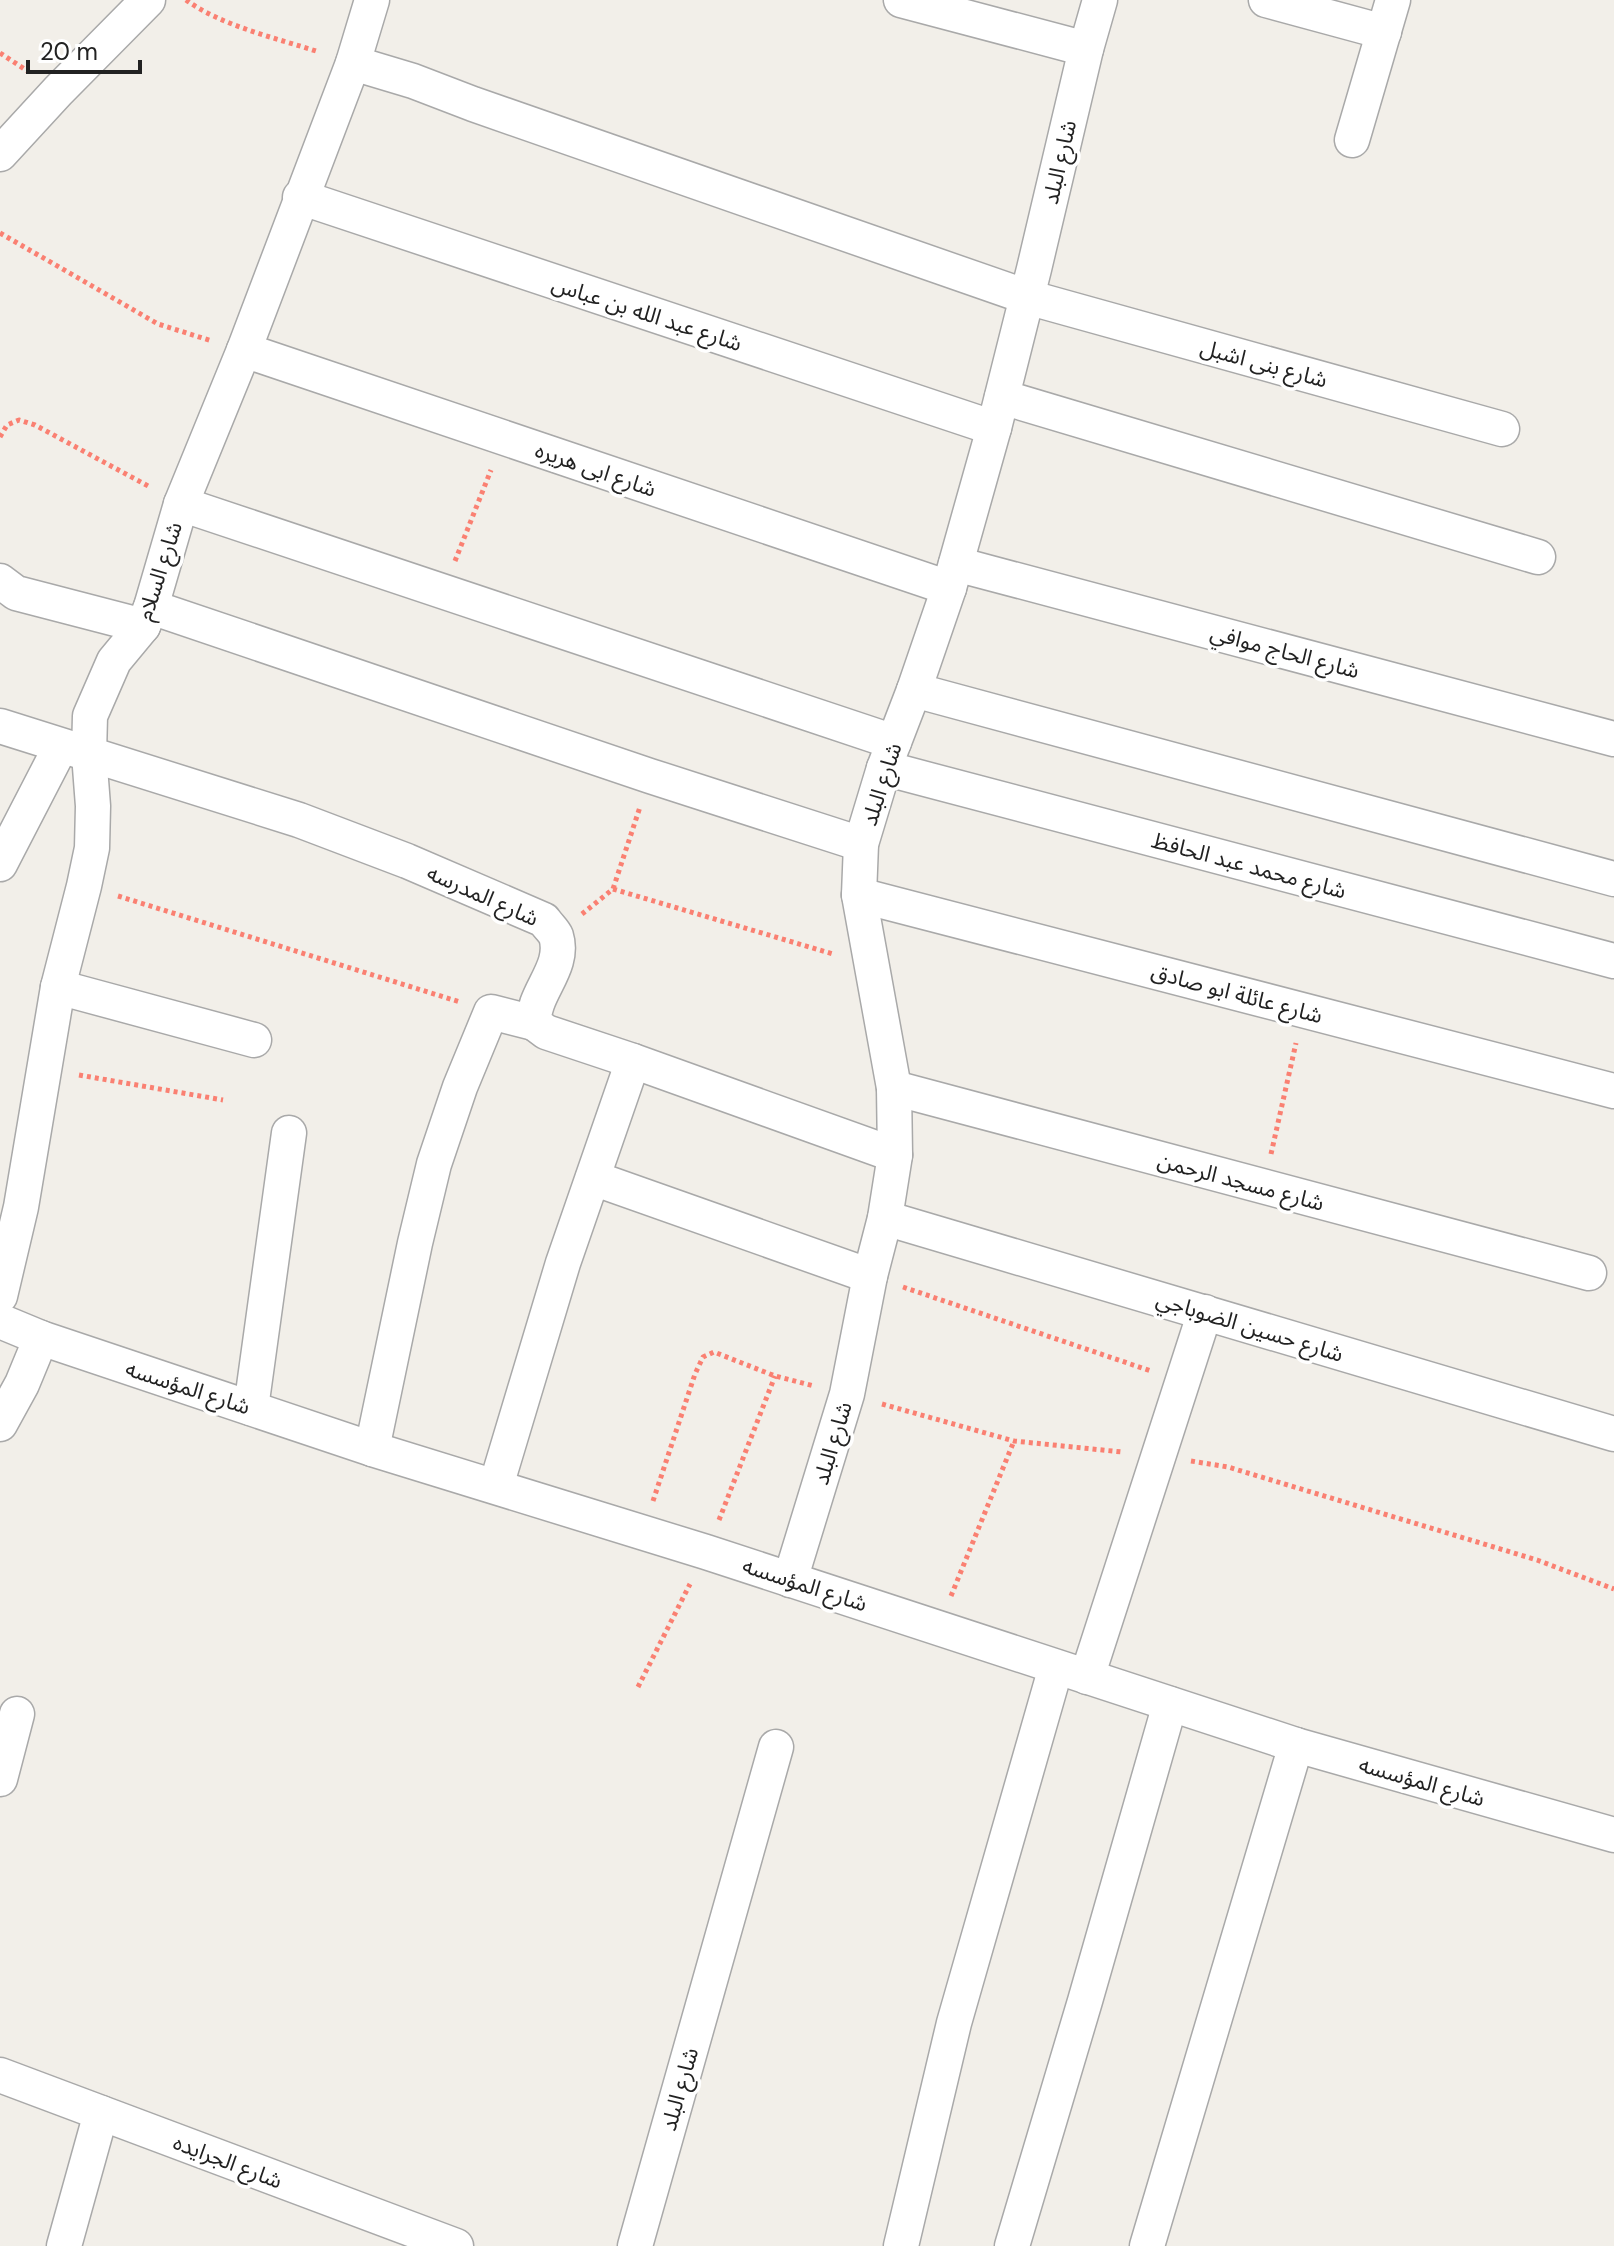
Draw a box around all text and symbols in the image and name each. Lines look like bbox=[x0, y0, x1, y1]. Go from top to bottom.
scale bar bbox=[28, 24, 140, 74]
text: 20 m bbox=[40, 36, 98, 67]
street label: شارع البلد bbox=[1036, 117, 1085, 208]
street label: شارع عبد الله بن عباس bbox=[547, 269, 746, 360]
street label: شارع بنى اشبل bbox=[1197, 333, 1331, 396]
street label: شارع ابى هريره bbox=[531, 435, 660, 506]
street label: شارع السلام bbox=[130, 518, 191, 625]
street label: شارع الحاج موافي bbox=[1207, 618, 1363, 687]
street label: شارع البلد bbox=[854, 739, 910, 830]
street label: شارع محمد عبد الحافظ bbox=[1148, 826, 1349, 907]
street label: شارع المدرسه bbox=[422, 858, 543, 935]
street label: شارع عائلة ابو صادق bbox=[1147, 957, 1326, 1032]
street label: شارع مسجد الرحمن bbox=[1154, 1145, 1327, 1220]
street label: شارع حسين الضوباجي bbox=[1152, 1284, 1347, 1371]
street label: شارع المؤسسه bbox=[121, 1354, 254, 1423]
street label: شارع البلد bbox=[806, 1398, 861, 1489]
street label: شارع المؤسسه bbox=[738, 1551, 871, 1620]
street label: شارع المؤسسه bbox=[1355, 1750, 1488, 1815]
street label: شارع البلد bbox=[654, 2044, 707, 2135]
street label: شارع الجرايده bbox=[169, 2127, 286, 2197]

